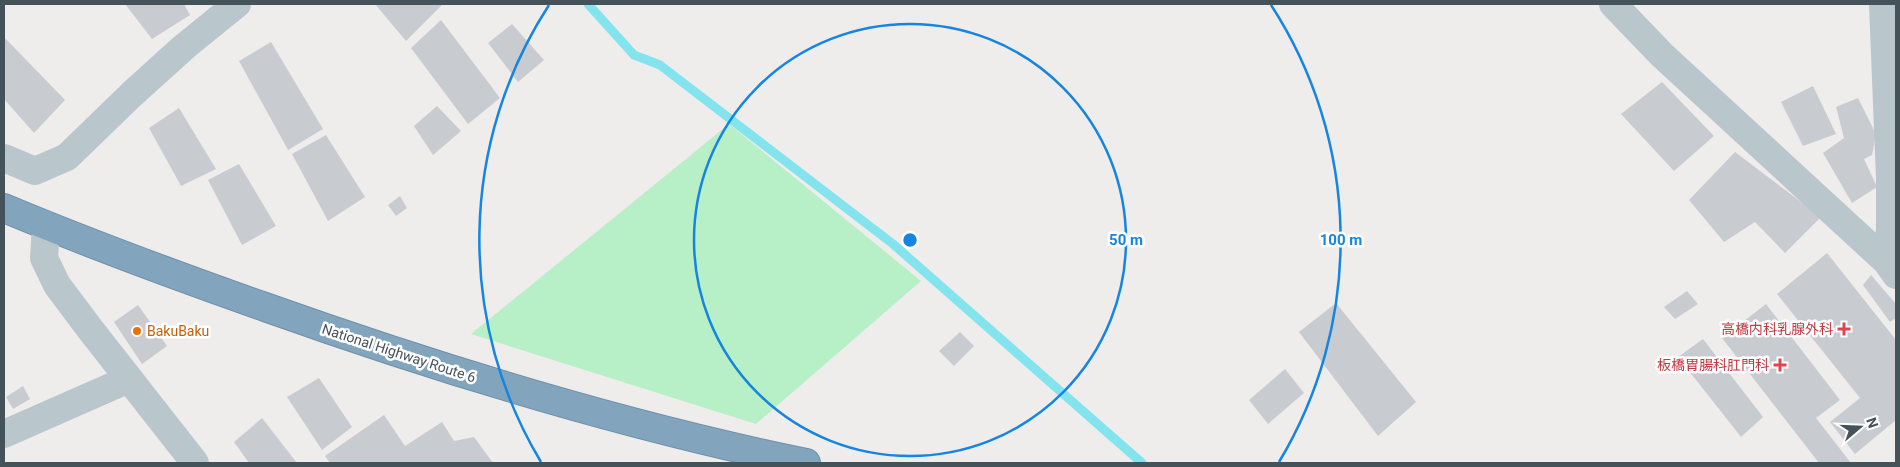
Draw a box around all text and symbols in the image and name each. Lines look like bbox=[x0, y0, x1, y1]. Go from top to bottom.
centre of rings bbox=[901, 231, 919, 249]
text: 50 m bbox=[1109, 231, 1143, 249]
text: 100 m bbox=[1320, 231, 1362, 249]
street label: National Highway Route 6 bbox=[320, 321, 478, 385]
place label: 高橋内科乳腺外科 bbox=[1721, 321, 1833, 337]
marker: 高橋内科乳腺外科 bbox=[1837, 322, 1851, 336]
place label: BakuBaku bbox=[147, 323, 209, 339]
marker: BakuBaku bbox=[131, 325, 143, 337]
place label: 板橋胃腸科肛門科 bbox=[1657, 357, 1769, 373]
marker: 板橋胃腸科肛門科 bbox=[1773, 358, 1787, 372]
north arrow bbox=[1835, 402, 1885, 452]
text: N bbox=[1863, 415, 1881, 430]

